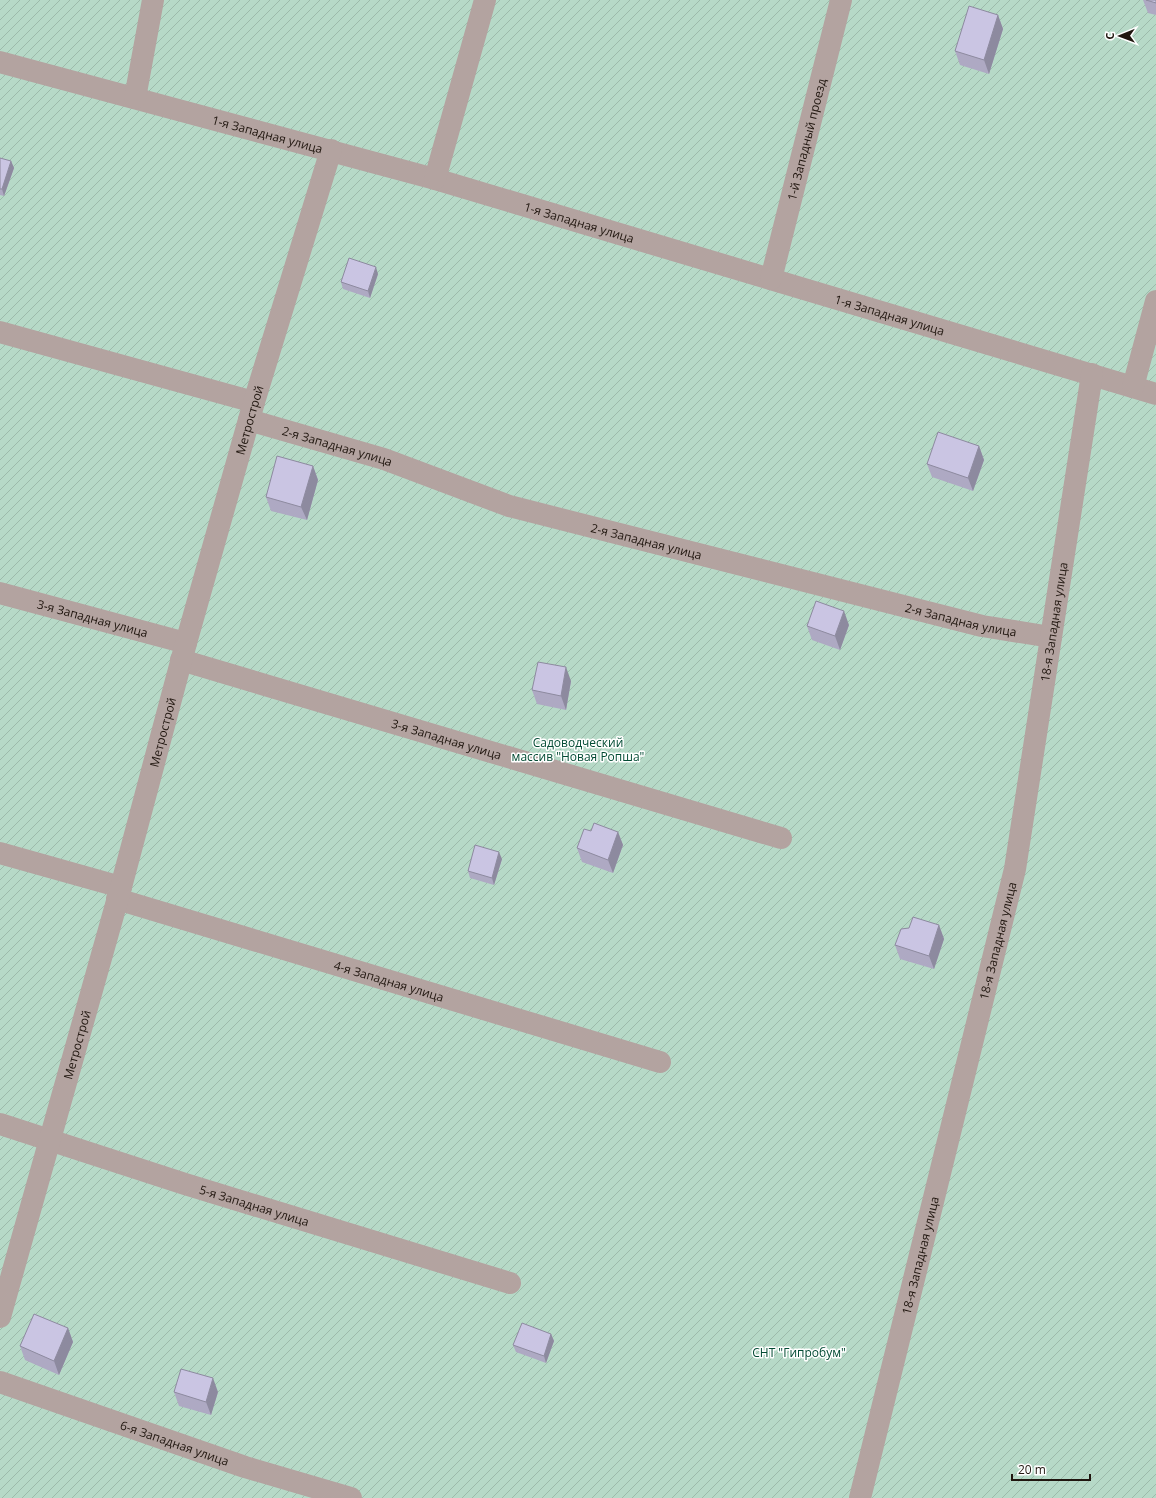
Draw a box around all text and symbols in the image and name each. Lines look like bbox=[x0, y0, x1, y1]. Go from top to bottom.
north arrow bbox=[1100, 16, 1140, 56]
text: С bbox=[1102, 33, 1117, 40]
street label: 1-й Западный проезд bbox=[783, 76, 830, 202]
street label: 1-я Западная улица bbox=[210, 111, 325, 157]
street label: 1-я Западная улица bbox=[522, 198, 636, 246]
street label: 1-я Западная улица bbox=[833, 290, 947, 339]
street label: Метрострой bbox=[231, 383, 267, 457]
street label: 2-я Западная улица bbox=[280, 422, 395, 470]
street label: 2-я Западная улица bbox=[589, 519, 704, 563]
street label: 18-я Западная улица bbox=[1036, 561, 1071, 683]
street label: 3-я Западная улица bbox=[35, 595, 150, 641]
street label: 2-я Западная улица bbox=[903, 598, 1018, 640]
street label: Метрострой bbox=[145, 695, 180, 769]
street label: 3-я Западная улица bbox=[389, 714, 504, 763]
park label: Садоводческий массив "Новая Ропша" bbox=[512, 734, 644, 765]
street label: 18-я Западная улица bbox=[975, 880, 1020, 1001]
street label: 4-я Западная улица bbox=[332, 956, 446, 1005]
street label: Метрострой bbox=[59, 1008, 95, 1081]
street label: 5-я Западная улица bbox=[197, 1180, 311, 1230]
street label: 18-я Западная улица bbox=[897, 1195, 943, 1316]
park label: СНТ "Гипробум" bbox=[752, 1344, 846, 1361]
street label: 6-я Западная улица bbox=[118, 1416, 231, 1469]
scale bar bbox=[1012, 1456, 1090, 1482]
text: 20 m bbox=[1018, 1461, 1046, 1478]

